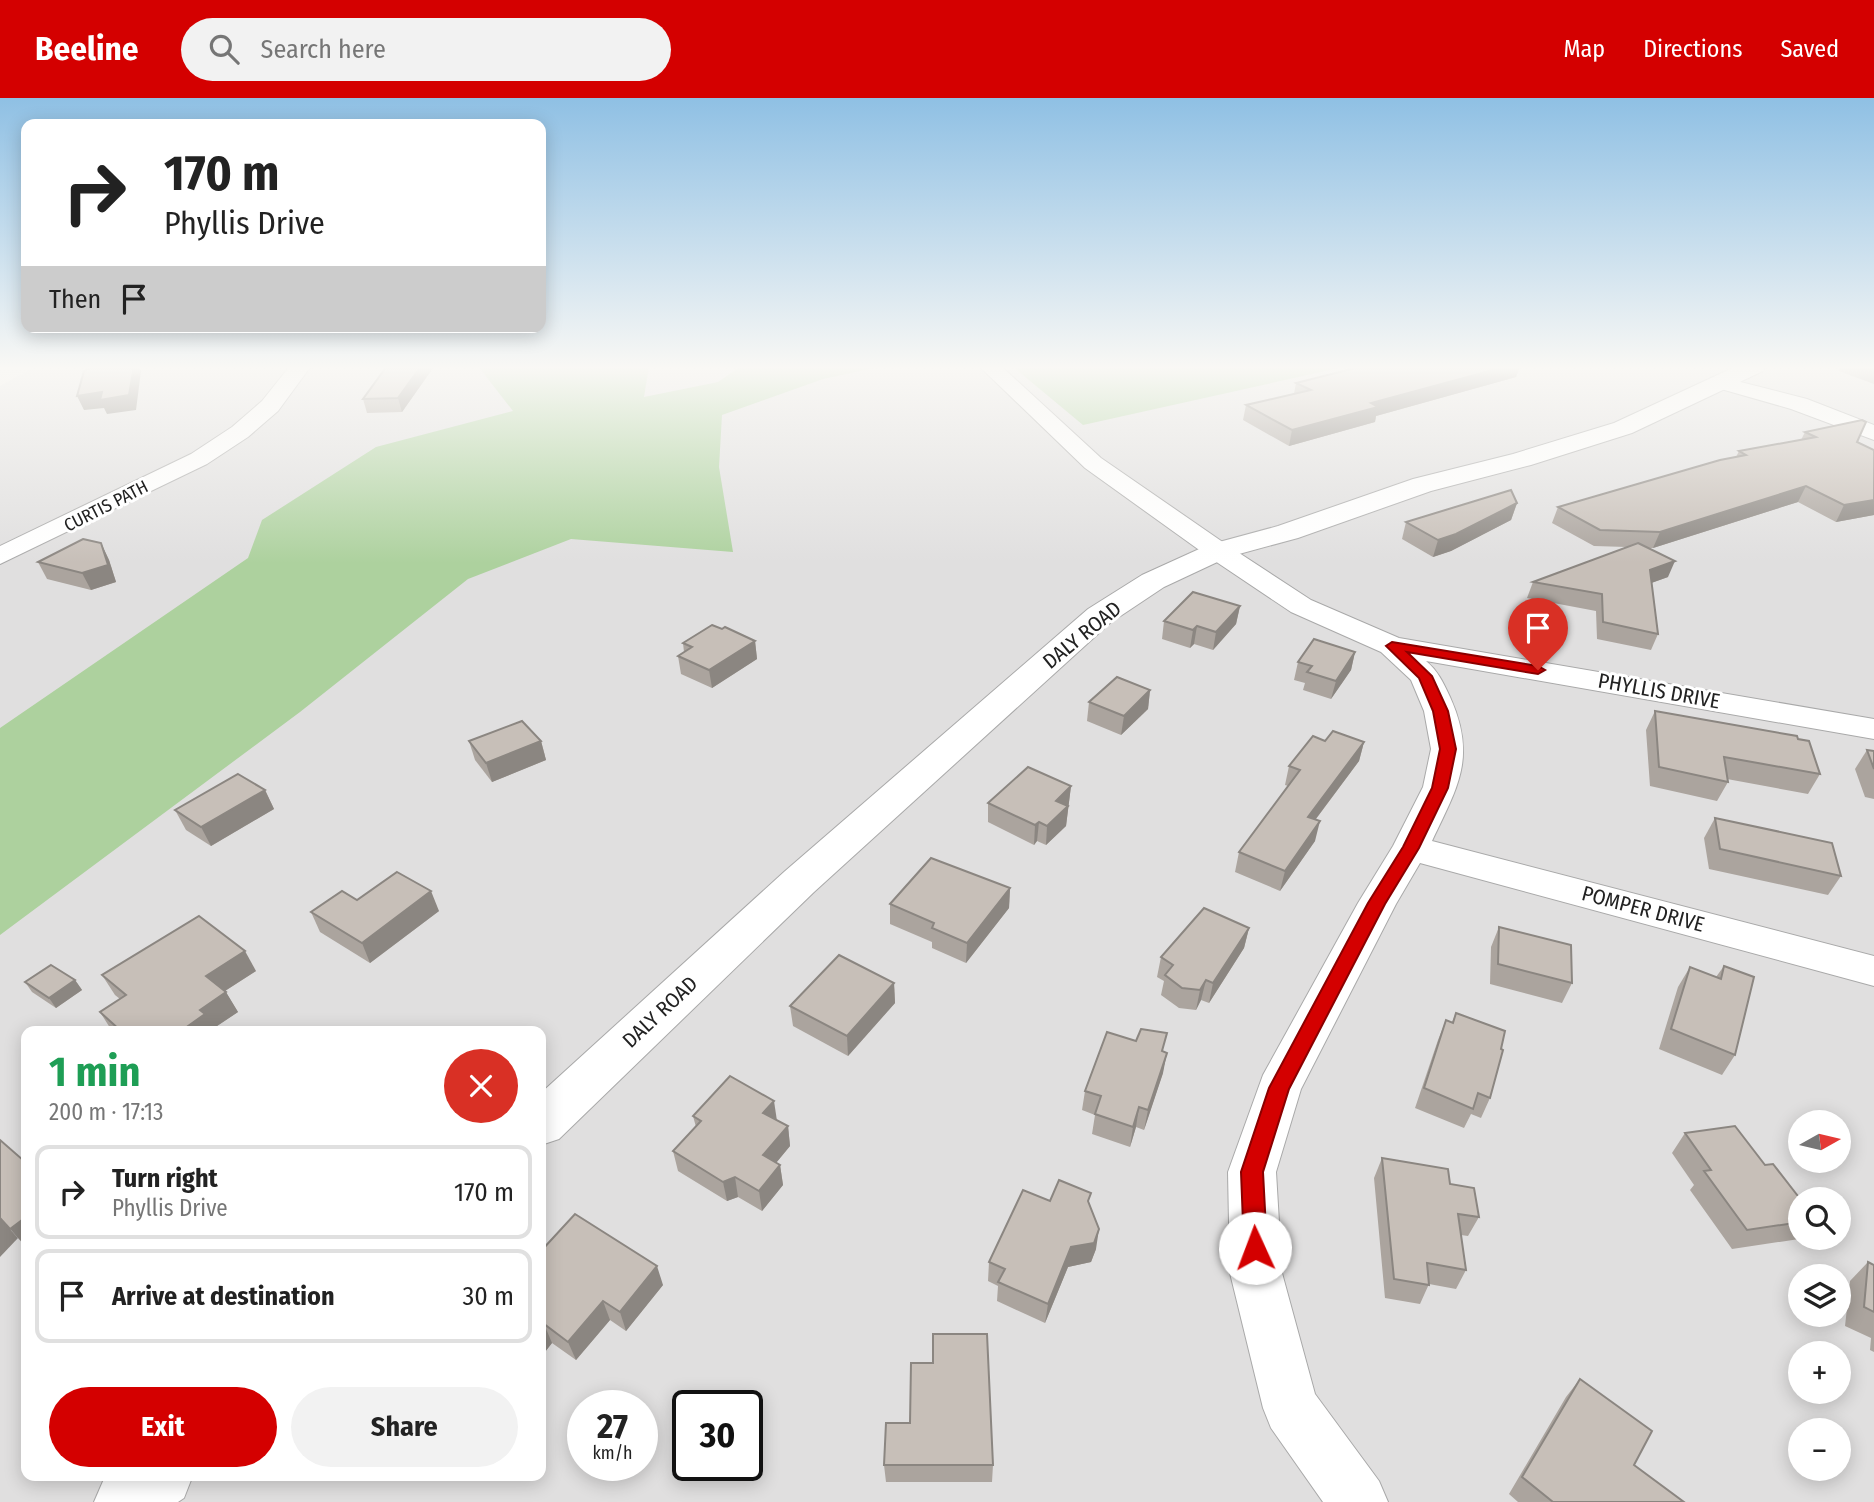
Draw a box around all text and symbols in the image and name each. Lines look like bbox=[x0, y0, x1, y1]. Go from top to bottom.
search box bbox=[181, 18, 671, 81]
text: Beeline bbox=[35, 29, 139, 69]
icon: search bbox=[205, 30, 243, 68]
text: Search here bbox=[261, 34, 386, 65]
text: Map bbox=[1564, 35, 1605, 63]
text: Directions bbox=[1643, 35, 1742, 63]
text: Saved bbox=[1780, 35, 1839, 63]
text: 170 m bbox=[164, 144, 280, 203]
icon: right bbox=[49, 147, 140, 238]
text: Phyllis Drive bbox=[164, 204, 325, 242]
icon: arrive bbox=[115, 280, 153, 318]
text: Then bbox=[49, 284, 101, 315]
street label: CURTIS PATH bbox=[60, 475, 152, 537]
street label: DALY ROAD bbox=[1038, 596, 1126, 674]
pin bbox=[1508, 598, 1568, 670]
icon: arrive bbox=[1519, 609, 1557, 647]
street label: PHYLLIS DRIVE bbox=[1596, 667, 1722, 715]
street label: POMPER DRIVE bbox=[1579, 880, 1707, 938]
street label: DALY ROAD bbox=[617, 971, 703, 1053]
text: 1 min bbox=[49, 1047, 140, 1097]
button: close bbox=[444, 1049, 518, 1123]
text: 200 m · 17:13 bbox=[49, 1098, 163, 1126]
north arrow bbox=[1788, 1110, 1852, 1172]
map controls bbox=[1788, 1110, 1851, 1481]
text: Turn right bbox=[112, 1163, 218, 1194]
icon: right bbox=[53, 1173, 91, 1211]
text: 170 m bbox=[454, 1177, 514, 1208]
button: search bbox=[1788, 1187, 1851, 1250]
text: Phyllis Drive bbox=[112, 1194, 228, 1222]
position arrow bbox=[1218, 1211, 1292, 1285]
button: layers bbox=[1788, 1264, 1851, 1327]
icon: arrive bbox=[53, 1277, 91, 1315]
text: Arrive at destination bbox=[112, 1281, 335, 1312]
text: 30 m bbox=[463, 1281, 514, 1312]
button: + bbox=[1788, 1341, 1851, 1404]
button: Exit bbox=[49, 1387, 277, 1467]
button: Share bbox=[291, 1387, 518, 1467]
speed limit sign: 30 bbox=[672, 1390, 763, 1481]
text: 27 bbox=[597, 1405, 628, 1447]
button: − bbox=[1788, 1418, 1851, 1481]
text: km/h bbox=[592, 1442, 633, 1464]

